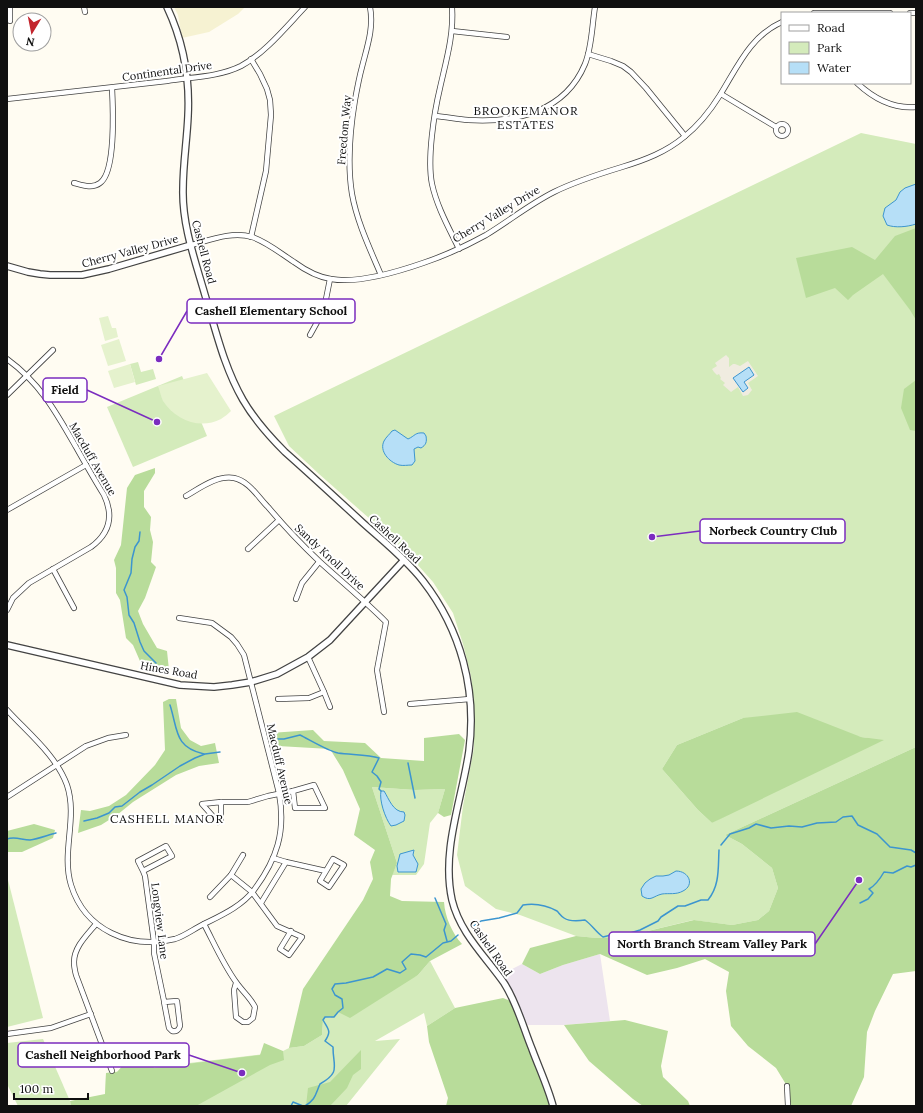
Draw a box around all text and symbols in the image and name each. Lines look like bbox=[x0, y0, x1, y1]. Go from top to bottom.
north arrow bbox=[12, 12, 52, 52]
legend bbox=[781, 12, 911, 84]
text: Road bbox=[817, 20, 845, 35]
text: N bbox=[24, 34, 36, 49]
text: Park bbox=[817, 40, 843, 55]
street label: Continental Drive bbox=[121, 58, 213, 84]
text: Water bbox=[817, 60, 852, 75]
street label: Freedom Way bbox=[334, 94, 354, 166]
district label: BROOKEMANOR ESTATES bbox=[473, 103, 579, 132]
street label: Cherry Valley Drive bbox=[450, 182, 542, 246]
street label: Cashell Road bbox=[189, 219, 219, 286]
street label: Cherry Valley Drive bbox=[80, 231, 180, 271]
callout: Cashell Elementary School bbox=[187, 299, 355, 323]
text: Cashell Elementary School bbox=[195, 303, 348, 318]
callout: Field bbox=[43, 378, 87, 402]
text: Field bbox=[51, 382, 79, 397]
street label: Macduff Avenue bbox=[66, 420, 120, 498]
street label: Cashell Road bbox=[366, 512, 424, 567]
callout: Norbeck Country Club bbox=[700, 519, 845, 543]
street label: Sandy Knoll Drive bbox=[292, 521, 368, 593]
text: Norbeck Country Club bbox=[709, 523, 837, 538]
street label: Hines Road bbox=[139, 658, 199, 682]
street label: Macduff Avenue bbox=[264, 722, 296, 806]
district label: CASHELL MANOR bbox=[110, 811, 224, 826]
street label: Longview Lane bbox=[148, 882, 172, 960]
street label: Cashell Road bbox=[467, 917, 516, 979]
callout: North Branch Stream Valley Park bbox=[609, 932, 815, 956]
text: North Branch Stream Valley Park bbox=[617, 936, 807, 951]
callout: Cashell Neighborhood Park bbox=[18, 1043, 189, 1067]
text: Cashell Neighborhood Park bbox=[25, 1047, 181, 1062]
scale bar bbox=[14, 1075, 88, 1101]
text: 100 m bbox=[20, 1081, 53, 1096]

